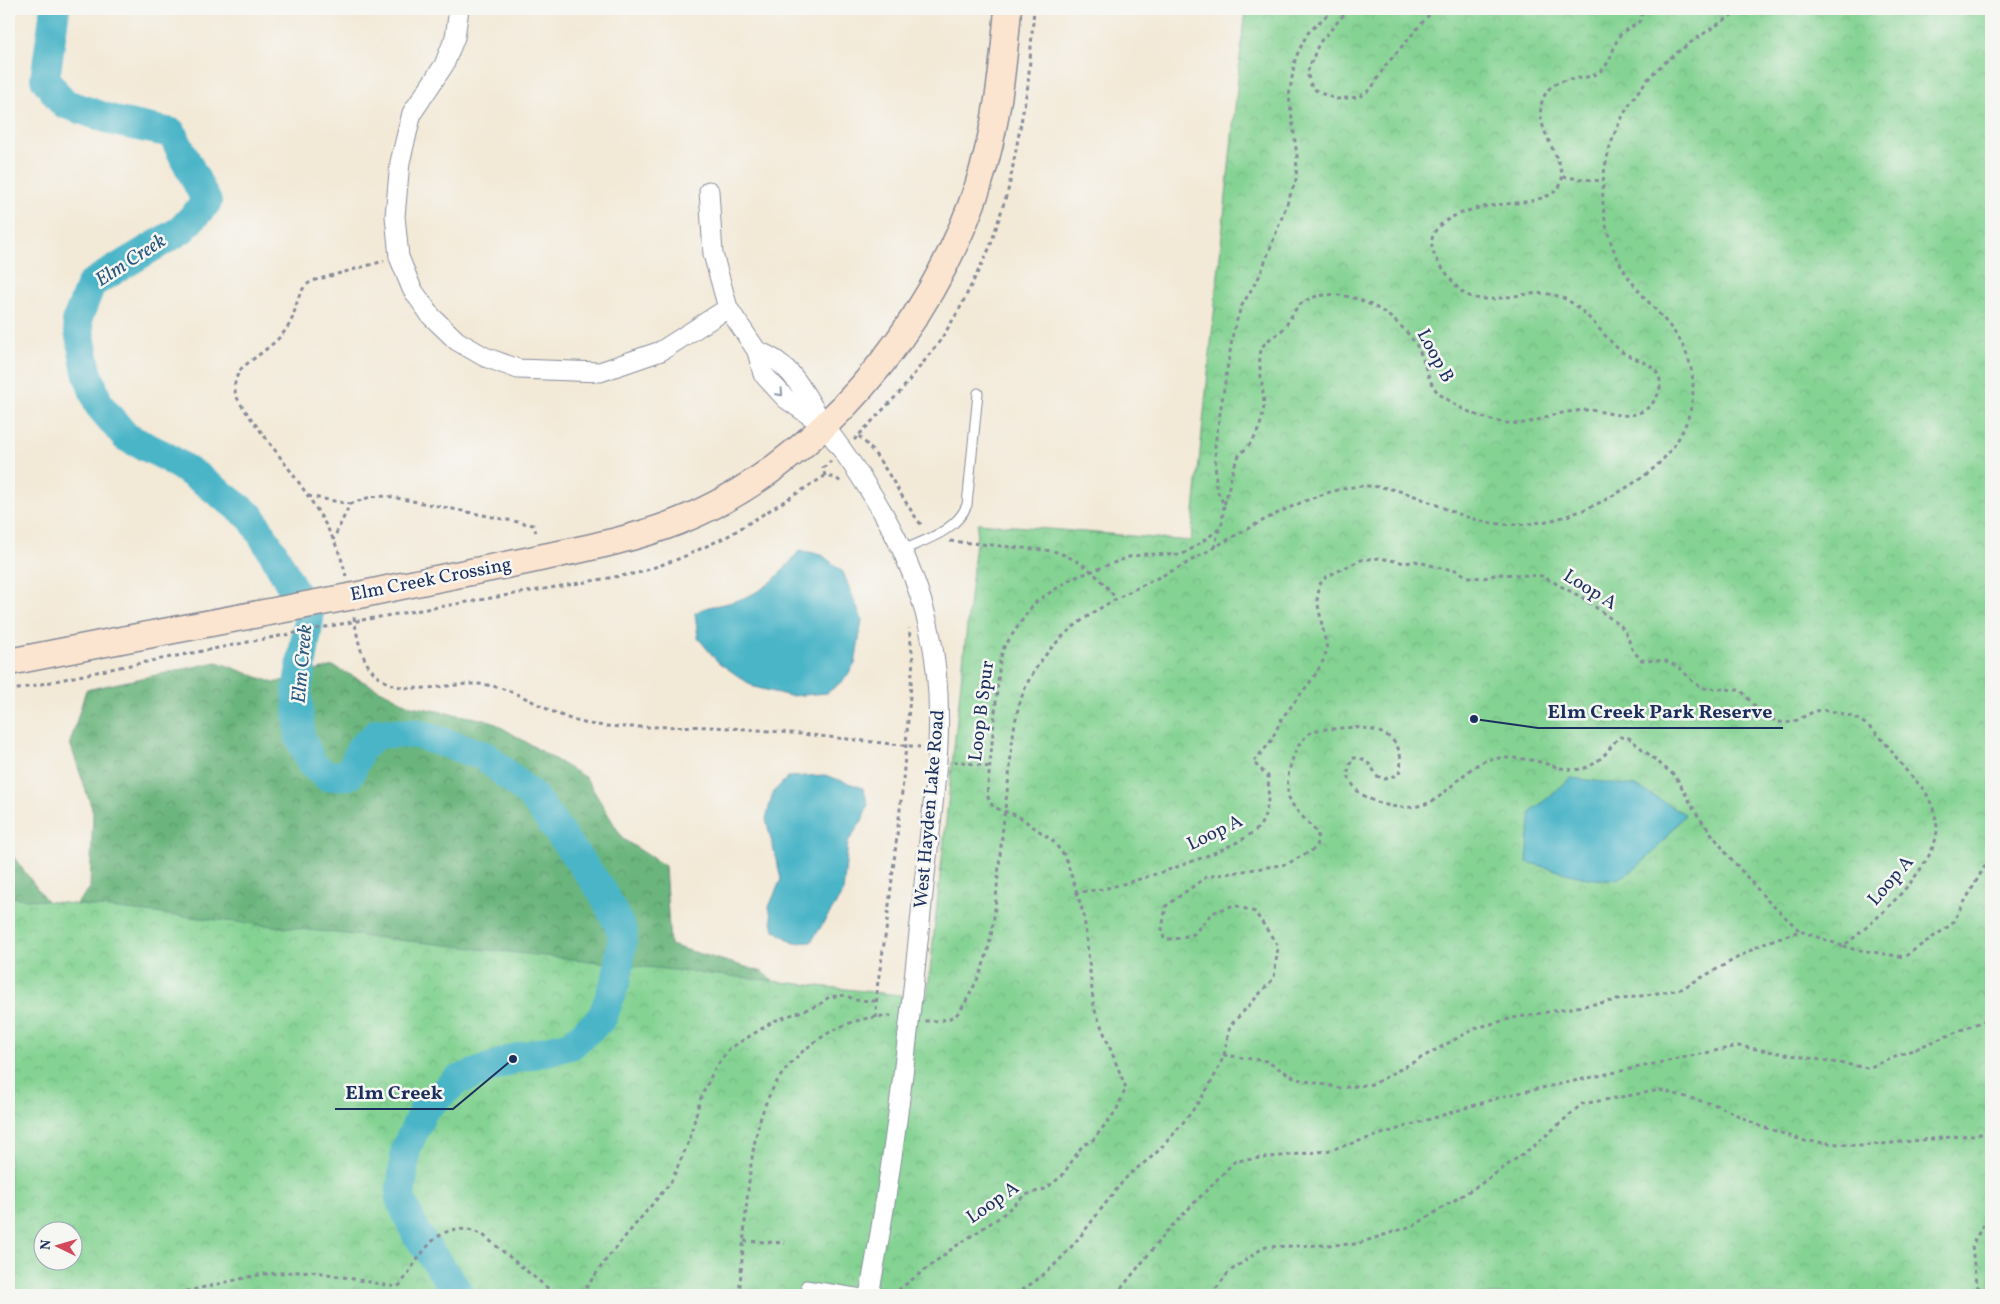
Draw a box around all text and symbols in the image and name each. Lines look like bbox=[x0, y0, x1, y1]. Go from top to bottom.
water label: Elm Creek bbox=[90, 228, 172, 294]
street label: Loop B bbox=[1410, 325, 1460, 387]
one-way arrow bbox=[774, 387, 783, 396]
street label: Elm Creek Crossing bbox=[348, 552, 514, 608]
street label: Loop A bbox=[1558, 563, 1622, 617]
water label: Elm Creek bbox=[286, 623, 320, 705]
street label: Loop B Spur bbox=[963, 659, 1001, 763]
callout: Elm Creek Park Reserve bbox=[1538, 693, 1783, 728]
text: Elm Creek Park Reserve bbox=[1548, 699, 1772, 727]
street label: West Hayden Lake Road bbox=[908, 709, 952, 909]
street label: Loop A bbox=[1183, 808, 1247, 858]
street label: Loop A bbox=[1862, 850, 1920, 912]
callout: Elm Creek bbox=[335, 1074, 453, 1109]
text: Elm Creek bbox=[345, 1080, 443, 1108]
street label: Loop A bbox=[961, 1175, 1025, 1231]
north arrow bbox=[32, 1222, 82, 1272]
text: N bbox=[37, 1239, 56, 1251]

